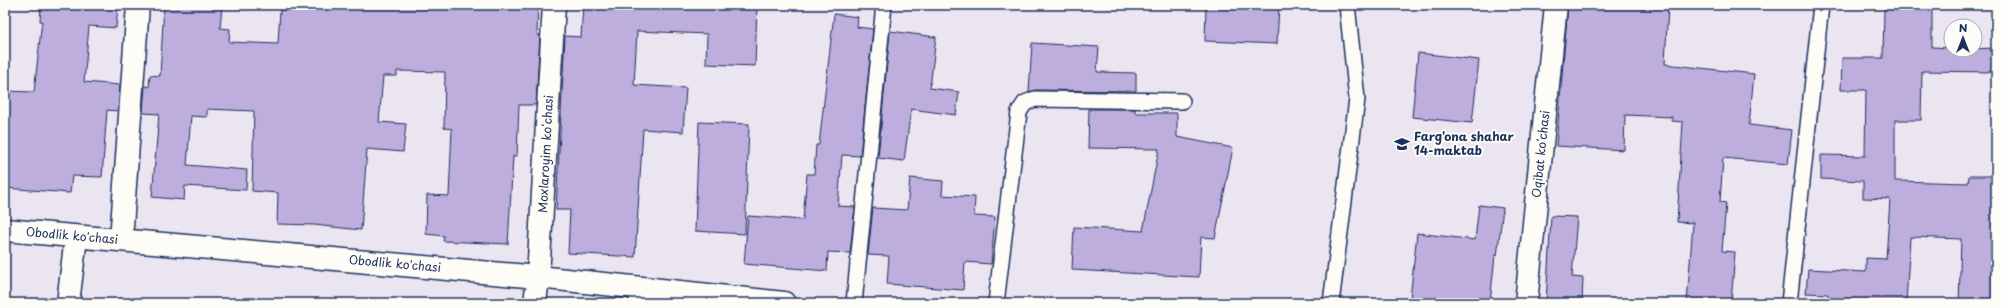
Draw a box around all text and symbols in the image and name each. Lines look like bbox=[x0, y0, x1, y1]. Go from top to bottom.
north arrow bbox=[1943, 18, 1983, 58]
text: N bbox=[1959, 19, 1968, 36]
street label: Moxlaroyim koʻchasi bbox=[533, 94, 557, 213]
street label: Oqibat koʻchasi bbox=[1526, 109, 1554, 199]
place label: Farg'ona shahar 14-maktab bbox=[1414, 127, 1515, 159]
school or university icon: Farg'ona shahar 14-maktab bbox=[1393, 135, 1411, 153]
street label: Obodlik ko'chasi bbox=[25, 222, 119, 248]
street label: Obodlik ko'chasi bbox=[348, 250, 442, 276]

